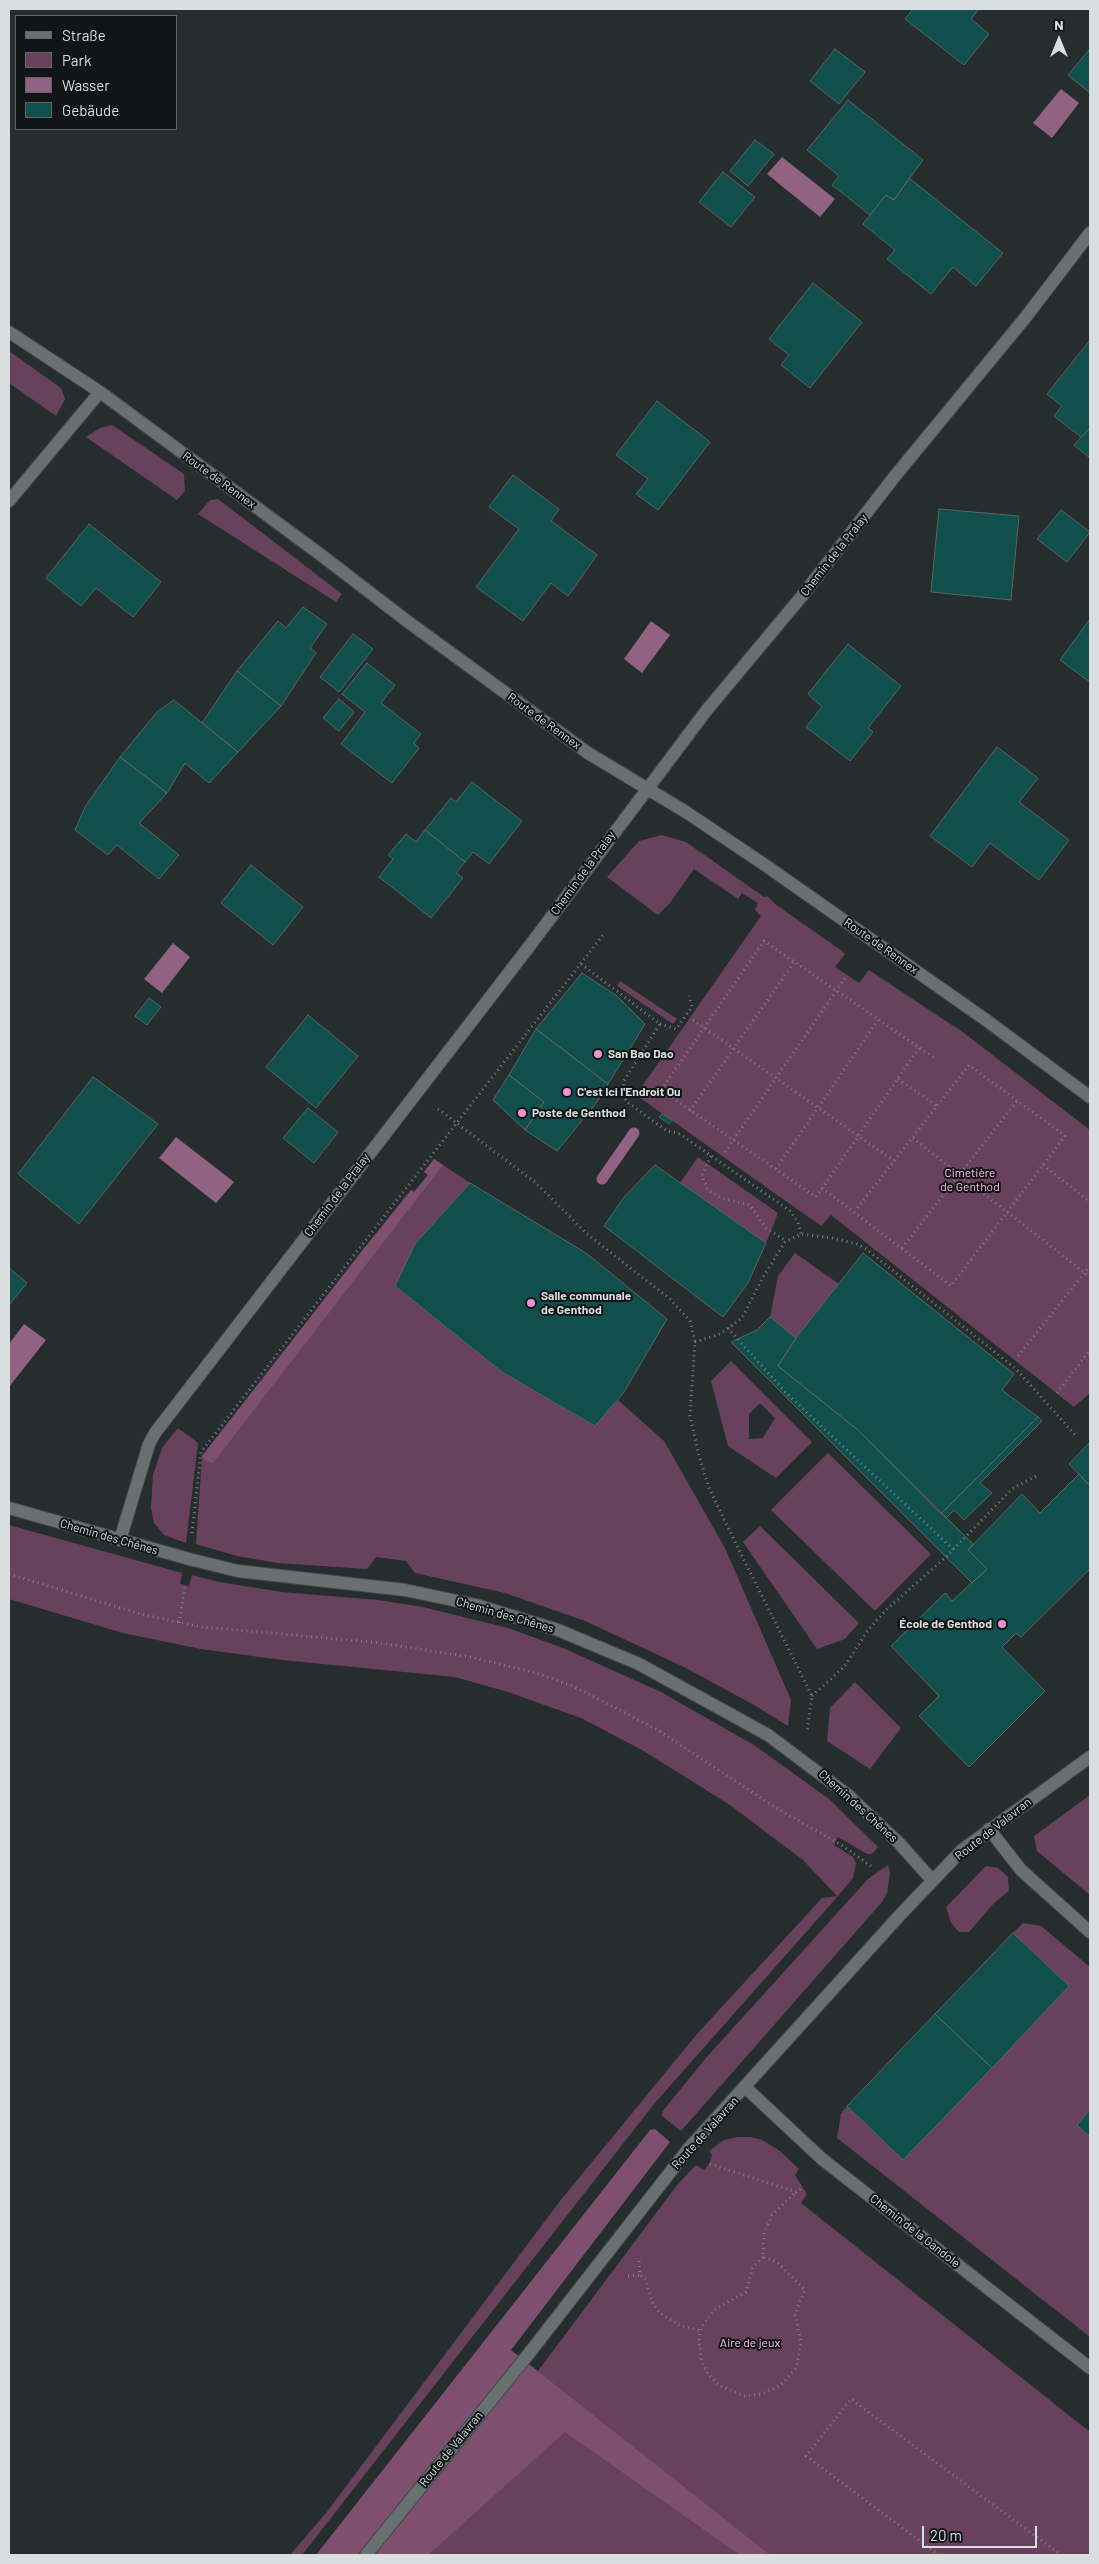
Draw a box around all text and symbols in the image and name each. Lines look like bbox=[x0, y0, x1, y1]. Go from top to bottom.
legend bbox=[15, 15, 178, 130]
north arrow bbox=[1034, 15, 1084, 65]
text: N bbox=[1054, 16, 1064, 33]
text: Straße bbox=[62, 26, 106, 44]
text: Park bbox=[62, 51, 91, 69]
text: Wasser bbox=[62, 76, 110, 94]
text: Gebäude bbox=[62, 101, 119, 119]
street label: Route de Rennex bbox=[180, 449, 258, 511]
street label: Chemin de la Pralay bbox=[797, 511, 871, 599]
street label: Route de Rennex bbox=[505, 690, 583, 752]
street label: Chemin de la Pralay bbox=[548, 828, 618, 918]
street label: Route de Rennex bbox=[841, 915, 921, 977]
place label: San Bao Dao bbox=[608, 1047, 674, 1061]
marker: San Bao Dao bbox=[592, 1048, 604, 1060]
place label: C'est Ici l'Endroit Ou bbox=[577, 1085, 681, 1099]
marker: C'est Ici l'Endroit Ou bbox=[561, 1086, 573, 1098]
place label: Poste de Genthod bbox=[532, 1106, 626, 1120]
marker: Poste de Genthod bbox=[516, 1107, 528, 1119]
street label: Chemin de la Pralay bbox=[301, 1151, 373, 1239]
park label: Cimetière de Genthod bbox=[940, 1166, 1000, 1194]
place label: Salle communale de Genthod bbox=[541, 1289, 631, 1317]
marker: Salle communale de Genthod bbox=[525, 1297, 537, 1309]
street label: Chemin des Chênes bbox=[58, 1516, 160, 1558]
street label: Chemin des Chênes bbox=[454, 1594, 556, 1636]
place label: École de Genthod bbox=[899, 1617, 992, 1631]
marker: École de Genthod bbox=[996, 1618, 1008, 1630]
street label: Chemin des Chênes bbox=[815, 1767, 901, 1845]
street label: Route de Valavran bbox=[952, 1795, 1034, 1863]
street label: Route de Valavran bbox=[669, 2094, 741, 2172]
street label: Chemin de la Gandole bbox=[867, 2191, 963, 2271]
park label: Aire de jeux bbox=[720, 2336, 780, 2350]
street label: Route de Valavran bbox=[416, 2408, 486, 2490]
scale bar bbox=[924, 2516, 1039, 2548]
text: 20 m bbox=[930, 2526, 962, 2544]

